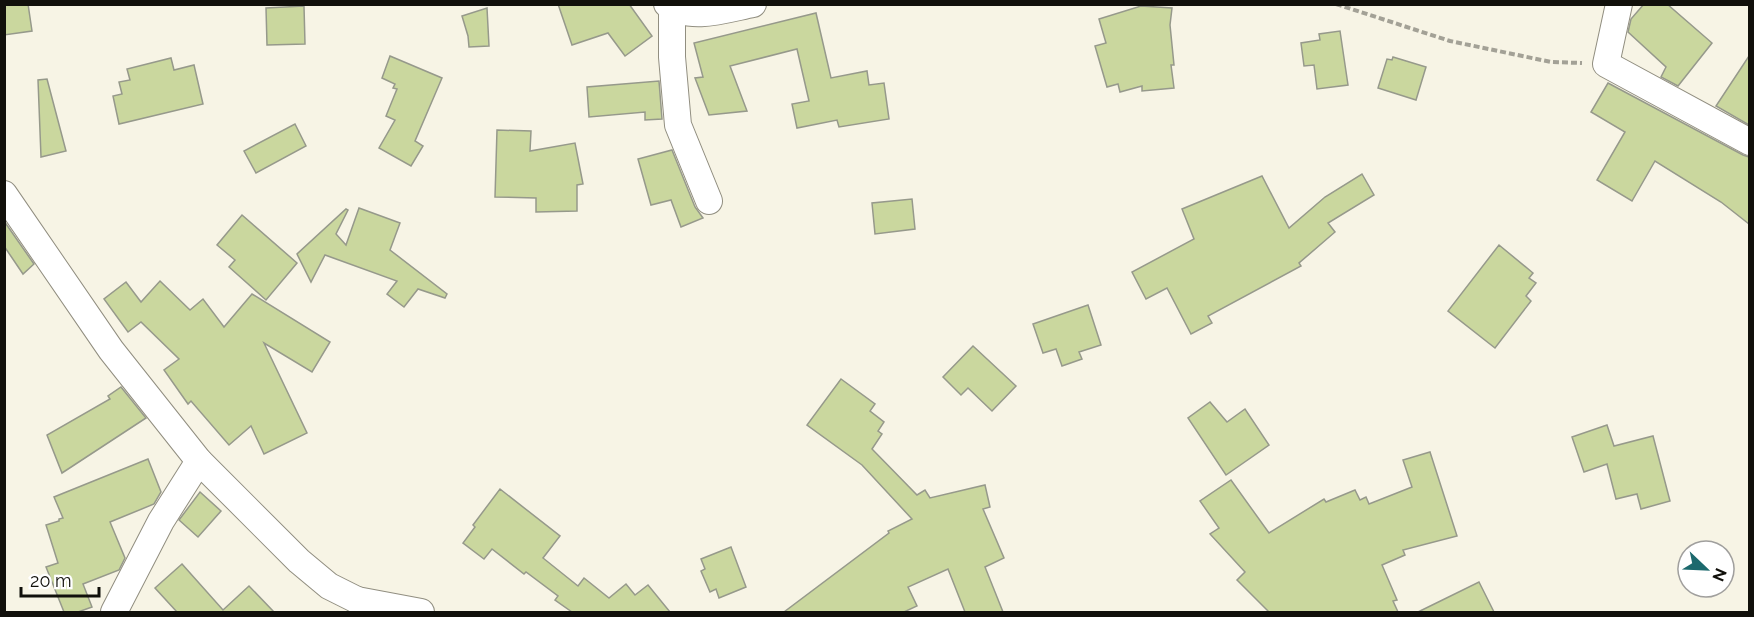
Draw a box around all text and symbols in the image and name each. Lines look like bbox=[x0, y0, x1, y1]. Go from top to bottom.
north arrow bbox=[1676, 539, 1736, 599]
scale bar bbox=[21, 560, 99, 598]
text: N bbox=[1708, 565, 1730, 584]
text: 20 m bbox=[30, 570, 72, 591]

